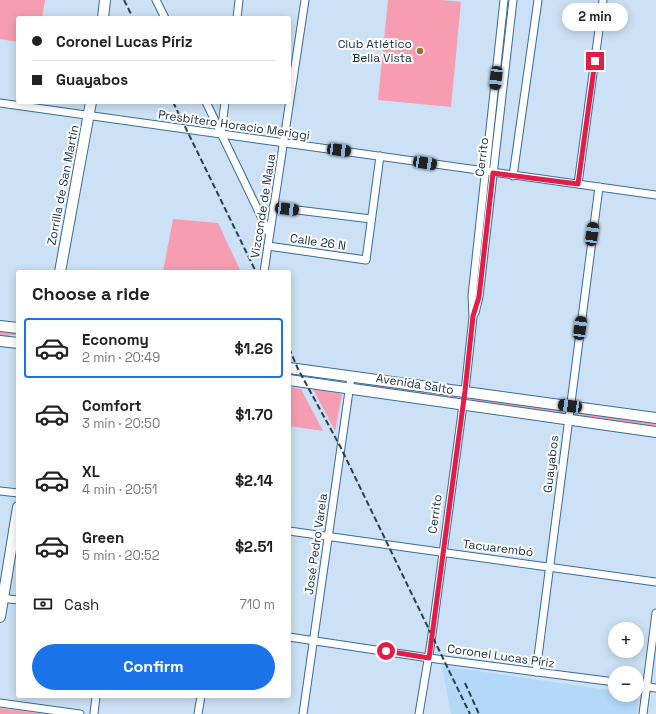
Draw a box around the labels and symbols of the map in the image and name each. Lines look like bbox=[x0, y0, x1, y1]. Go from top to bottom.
callout: 2 min bbox=[562, 3, 628, 31]
place label: Club Atlético Bella Vista bbox=[338, 36, 412, 66]
marker: Club Atlético Bella Vista bbox=[415, 46, 425, 56]
route end bbox=[586, 52, 604, 70]
car bbox=[489, 65, 503, 91]
street label: Presbítero Horacio Meriggi bbox=[157, 106, 311, 144]
street label: Zorrilla de San Martín bbox=[43, 123, 83, 247]
street label: Cerrito bbox=[472, 136, 492, 178]
car bbox=[326, 143, 352, 157]
street label: Vizconde de Maua bbox=[247, 153, 279, 259]
car bbox=[412, 155, 438, 171]
car bbox=[274, 202, 300, 216]
car bbox=[584, 221, 600, 247]
street label: Calle 26 N bbox=[289, 230, 347, 254]
car bbox=[572, 315, 588, 341]
street label: Avenida Salto bbox=[375, 370, 455, 398]
car bbox=[557, 398, 583, 414]
street label: Guayabos bbox=[540, 434, 562, 494]
street label: José Pedro Varela bbox=[301, 492, 331, 596]
street label: Cerrito bbox=[424, 493, 446, 535]
street label: Tacuarembó bbox=[462, 536, 534, 560]
street label: Coronel Lucas Píriz bbox=[446, 641, 556, 671]
route start bbox=[377, 642, 395, 660]

